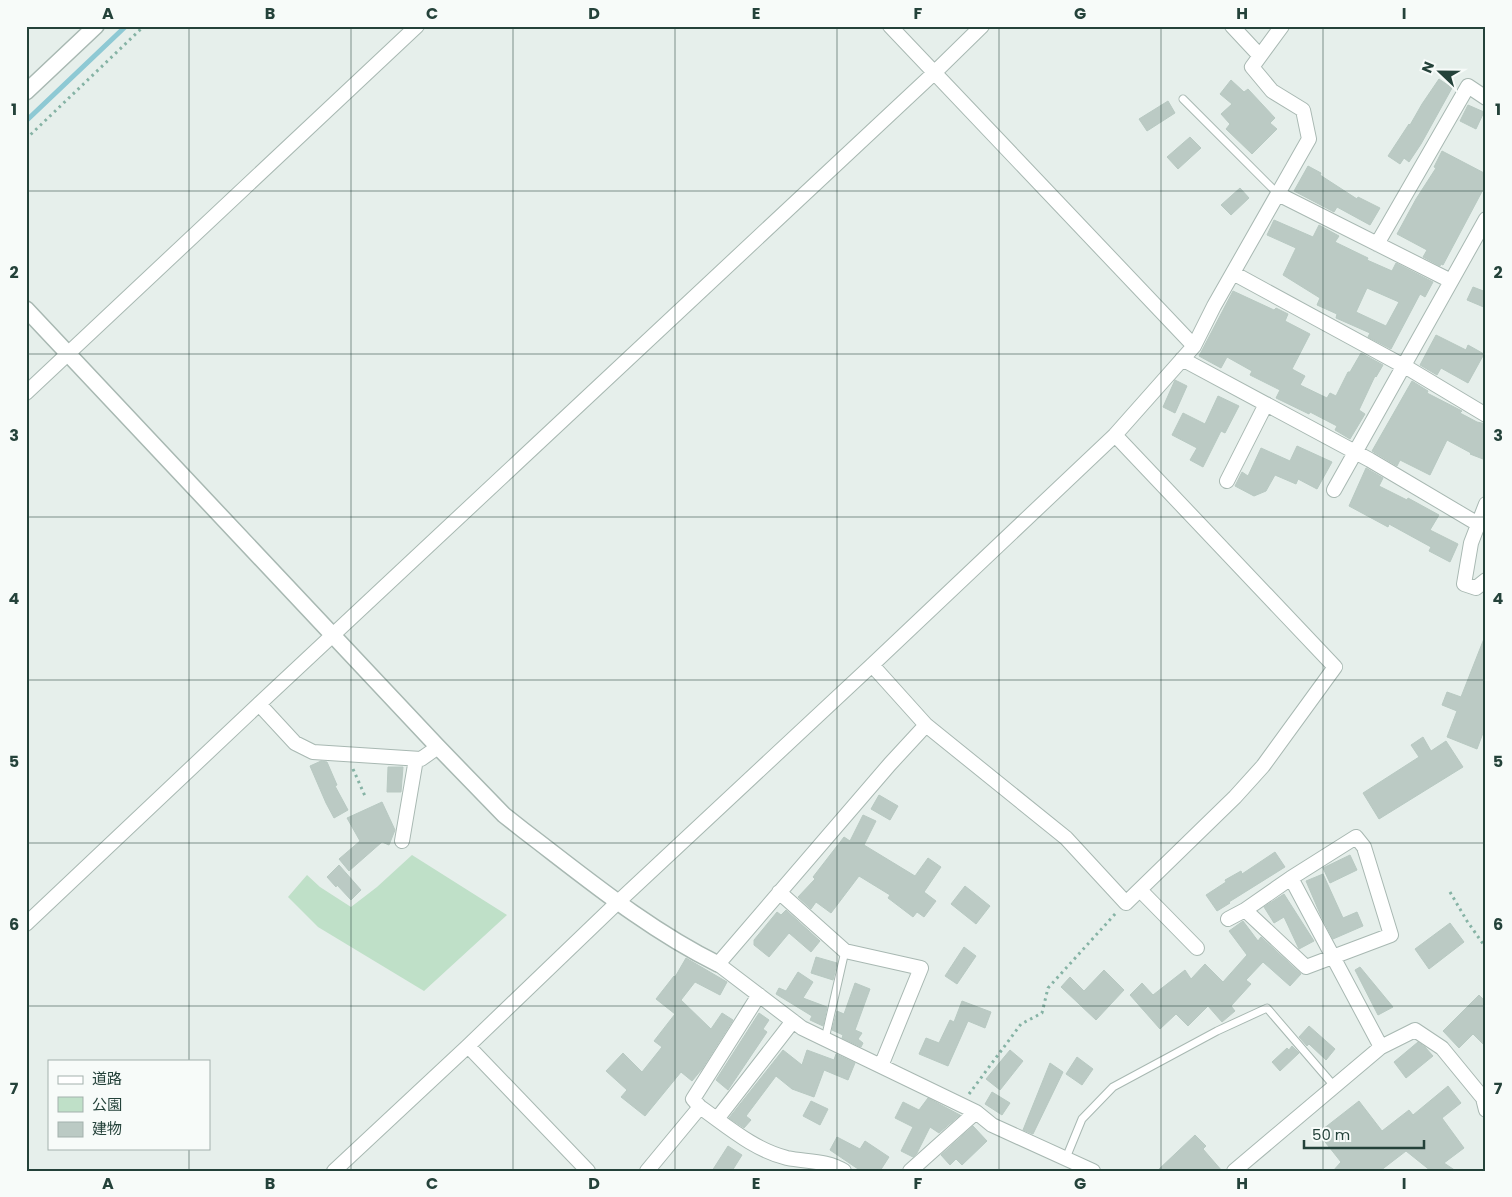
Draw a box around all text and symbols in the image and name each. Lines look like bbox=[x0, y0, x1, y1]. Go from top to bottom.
text: A bbox=[102, 2, 114, 25]
text: B bbox=[265, 2, 275, 25]
text: C bbox=[426, 2, 438, 25]
text: D bbox=[588, 2, 600, 25]
text: E bbox=[752, 2, 760, 25]
text: F bbox=[914, 2, 923, 25]
text: G bbox=[1074, 2, 1086, 25]
text: H bbox=[1236, 2, 1248, 25]
text: I bbox=[1402, 2, 1406, 25]
north arrow bbox=[1414, 48, 1464, 98]
text: N bbox=[1417, 59, 1439, 76]
text: 1 bbox=[11, 98, 17, 121]
text: 1 bbox=[1495, 98, 1501, 121]
text: 2 bbox=[9, 261, 19, 284]
text: 2 bbox=[1493, 261, 1503, 284]
text: 3 bbox=[9, 424, 19, 447]
text: 3 bbox=[1493, 424, 1503, 447]
text: 4 bbox=[9, 587, 20, 610]
text: 4 bbox=[1493, 587, 1504, 610]
text: 5 bbox=[9, 750, 19, 773]
text: 5 bbox=[1493, 750, 1503, 773]
text: 6 bbox=[9, 913, 19, 936]
text: 6 bbox=[1493, 913, 1503, 936]
legend bbox=[48, 1060, 210, 1150]
text: 道路 bbox=[92, 1068, 122, 1089]
text: 7 bbox=[10, 1077, 19, 1100]
text: 7 bbox=[1494, 1077, 1503, 1100]
text: 公園 bbox=[92, 1094, 122, 1115]
scale bar bbox=[1304, 1117, 1424, 1149]
text: 建物 bbox=[92, 1118, 122, 1139]
text: 50 m bbox=[1312, 1124, 1350, 1145]
text: A bbox=[102, 1172, 114, 1195]
text: B bbox=[265, 1172, 275, 1195]
text: C bbox=[426, 1172, 438, 1195]
text: D bbox=[588, 1172, 600, 1195]
text: E bbox=[752, 1172, 760, 1195]
text: F bbox=[914, 1172, 923, 1195]
text: G bbox=[1074, 1172, 1086, 1195]
text: H bbox=[1236, 1172, 1248, 1195]
text: I bbox=[1402, 1172, 1406, 1195]

